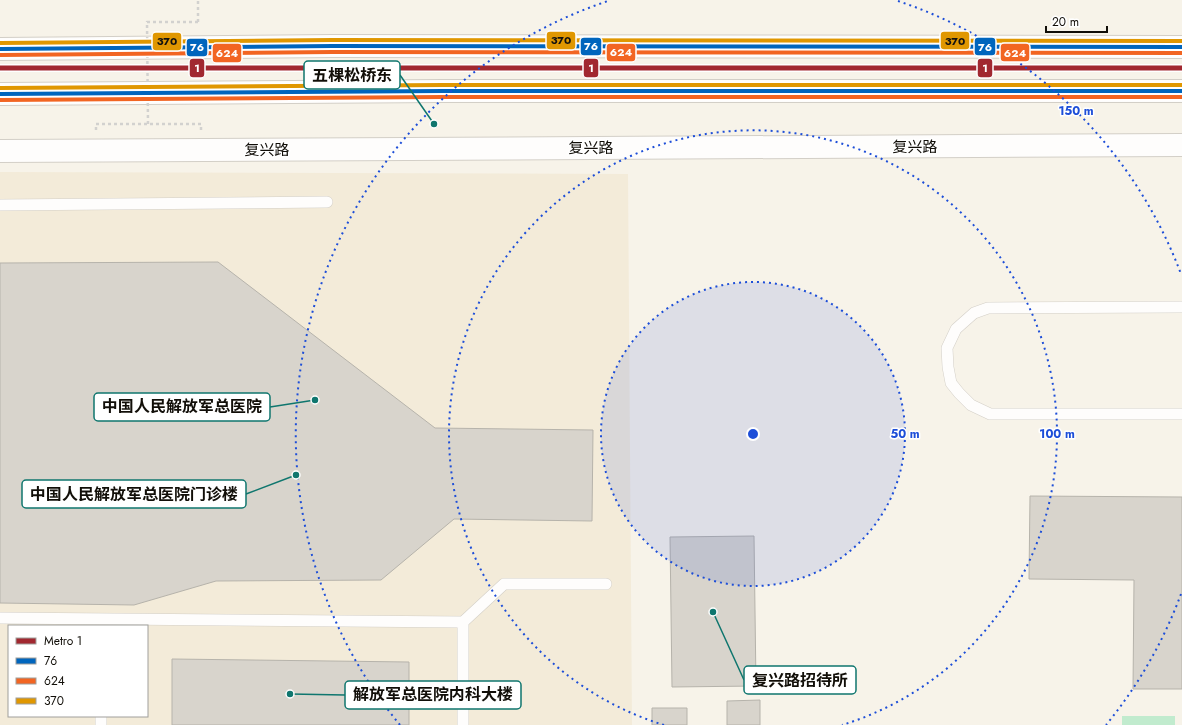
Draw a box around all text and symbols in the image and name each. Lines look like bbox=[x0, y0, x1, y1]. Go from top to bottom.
scale bar bbox=[1046, 8, 1107, 34]
text: 20 m bbox=[1052, 13, 1079, 31]
line badge: 370 bbox=[546, 31, 576, 50]
line badge: 370 bbox=[940, 31, 970, 50]
line badge: 370 bbox=[152, 32, 182, 51]
text: 370 bbox=[551, 32, 571, 48]
text: 370 bbox=[157, 33, 177, 49]
text: 370 bbox=[945, 33, 965, 49]
line badge: 76 bbox=[580, 37, 602, 56]
line badge: 76 bbox=[974, 37, 996, 56]
line badge: 76 bbox=[186, 38, 208, 57]
text: 76 bbox=[584, 38, 598, 54]
text: 76 bbox=[190, 39, 204, 55]
text: 76 bbox=[978, 39, 992, 55]
line badge: 624 bbox=[212, 43, 242, 63]
line badge: 624 bbox=[606, 43, 636, 62]
line badge: 624 bbox=[1000, 43, 1030, 62]
text: 624 bbox=[610, 44, 632, 60]
text: 624 bbox=[216, 45, 238, 61]
text: 624 bbox=[1004, 45, 1026, 61]
line badge: 1 bbox=[189, 58, 205, 78]
line badge: 1 bbox=[583, 58, 599, 78]
line badge: 1 bbox=[977, 58, 993, 78]
text: 1 bbox=[194, 60, 200, 76]
text: 1 bbox=[588, 60, 594, 76]
text: 1 bbox=[982, 60, 988, 76]
callout: 五棵松桥东 bbox=[304, 61, 400, 89]
text: 五棵松桥东 bbox=[312, 64, 392, 87]
text: 150 m bbox=[1058, 102, 1094, 120]
street label: 复兴路 bbox=[892, 136, 938, 158]
street label: 复兴路 bbox=[568, 137, 614, 159]
street label: 复兴路 bbox=[244, 139, 290, 161]
callout: 中国人民解放军总医院 bbox=[94, 393, 270, 421]
text: 中国人民解放军总医院 bbox=[102, 395, 262, 418]
text: 50 m bbox=[890, 425, 920, 443]
text: 100 m bbox=[1039, 425, 1075, 443]
centre of rings bbox=[746, 427, 760, 441]
callout: 中国人民解放军总医院门诊楼 bbox=[22, 480, 246, 508]
text: 中国人民解放军总医院门诊楼 bbox=[30, 483, 238, 506]
legend bbox=[8, 625, 148, 717]
text: Metro 1 bbox=[44, 632, 82, 650]
text: 76 bbox=[44, 652, 57, 670]
callout: 复兴路招待所 bbox=[744, 666, 856, 694]
text: 复兴路招待所 bbox=[752, 669, 848, 692]
text: 624 bbox=[44, 672, 65, 690]
callout: 解放军总医院内科大楼 bbox=[345, 681, 521, 709]
text: 解放军总医院内科大楼 bbox=[353, 683, 513, 706]
text: 370 bbox=[44, 692, 64, 710]

